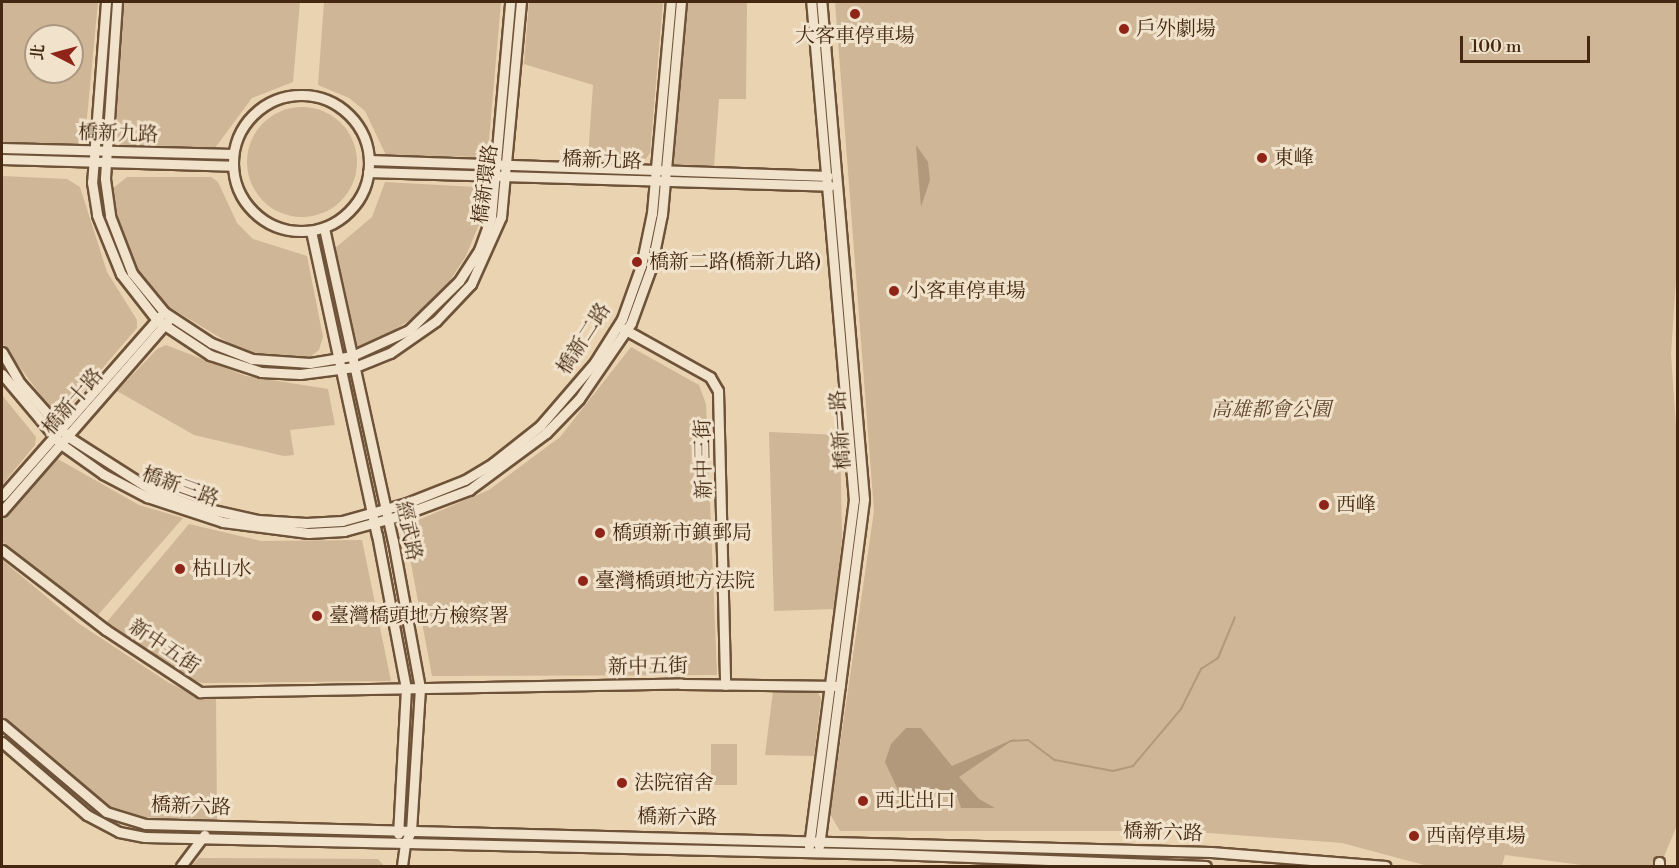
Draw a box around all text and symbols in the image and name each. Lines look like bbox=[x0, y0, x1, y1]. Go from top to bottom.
marker: 大客車停車場 bbox=[848, 7, 862, 21]
place label: 戶外劇場 bbox=[1136, 17, 1216, 41]
marker: 戶外劇場 bbox=[1117, 22, 1131, 36]
north arrow bbox=[24, 24, 84, 84]
place label: 大客車停車場 bbox=[795, 24, 915, 48]
scale bar bbox=[1463, 24, 1594, 62]
text: 100 m bbox=[1471, 35, 1522, 58]
text: 北 bbox=[27, 43, 49, 61]
street label: 橋新九路 bbox=[78, 121, 158, 147]
street label: 橋新環路 bbox=[469, 143, 503, 225]
place label: 東峰 bbox=[1274, 146, 1314, 170]
street label: 橋新九路 bbox=[562, 148, 642, 174]
marker: 東峰 bbox=[1255, 151, 1269, 165]
place label: 橋新二路(橋新九路) bbox=[649, 250, 821, 274]
marker: 橋新二路(橋新九路) bbox=[630, 255, 644, 269]
place label: 小客車停車場 bbox=[906, 279, 1026, 303]
marker: 小客車停車場 bbox=[887, 284, 901, 298]
street label: 橋新二路 bbox=[552, 299, 616, 379]
street label: 橋新十路 bbox=[38, 364, 108, 440]
street label: 橋新一路 bbox=[826, 389, 856, 471]
park label: 高雄都會公園 bbox=[1211, 398, 1331, 422]
street label: 新中三街 bbox=[691, 419, 717, 499]
street label: 橋新三路 bbox=[138, 462, 222, 512]
place label: 西峰 bbox=[1336, 493, 1376, 517]
marker: 西峰 bbox=[1317, 498, 1331, 512]
street label: 經武路 bbox=[390, 499, 426, 563]
place label: 橋頭新市鎮郵局 bbox=[612, 521, 752, 545]
marker: 橋頭新市鎮郵局 bbox=[593, 526, 607, 540]
place label: 枯山水 bbox=[192, 557, 252, 581]
marker: 枯山水 bbox=[173, 562, 187, 576]
place label: 臺灣橋頭地方法院 bbox=[595, 569, 755, 593]
marker: 臺灣橋頭地方法院 bbox=[576, 574, 590, 588]
place label: 臺灣橋頭地方檢察署 bbox=[329, 604, 509, 628]
marker: 臺灣橋頭地方檢察署 bbox=[310, 609, 324, 623]
street label: 新中五街 bbox=[124, 615, 204, 679]
street label: 新中五街 bbox=[608, 654, 688, 680]
place label: 法院宿舍 bbox=[634, 771, 714, 795]
marker: 法院宿舍 bbox=[615, 776, 629, 790]
place label: 西北出口 bbox=[875, 789, 955, 813]
street label: 橋新六路 bbox=[151, 794, 231, 820]
marker: 西北出口 bbox=[856, 794, 870, 808]
street label: 橋新六路 bbox=[637, 805, 717, 831]
street label: 橋新六路 bbox=[1123, 820, 1203, 846]
place label: 西南停車場 bbox=[1426, 824, 1526, 848]
marker: 西南停車場 bbox=[1407, 829, 1421, 843]

